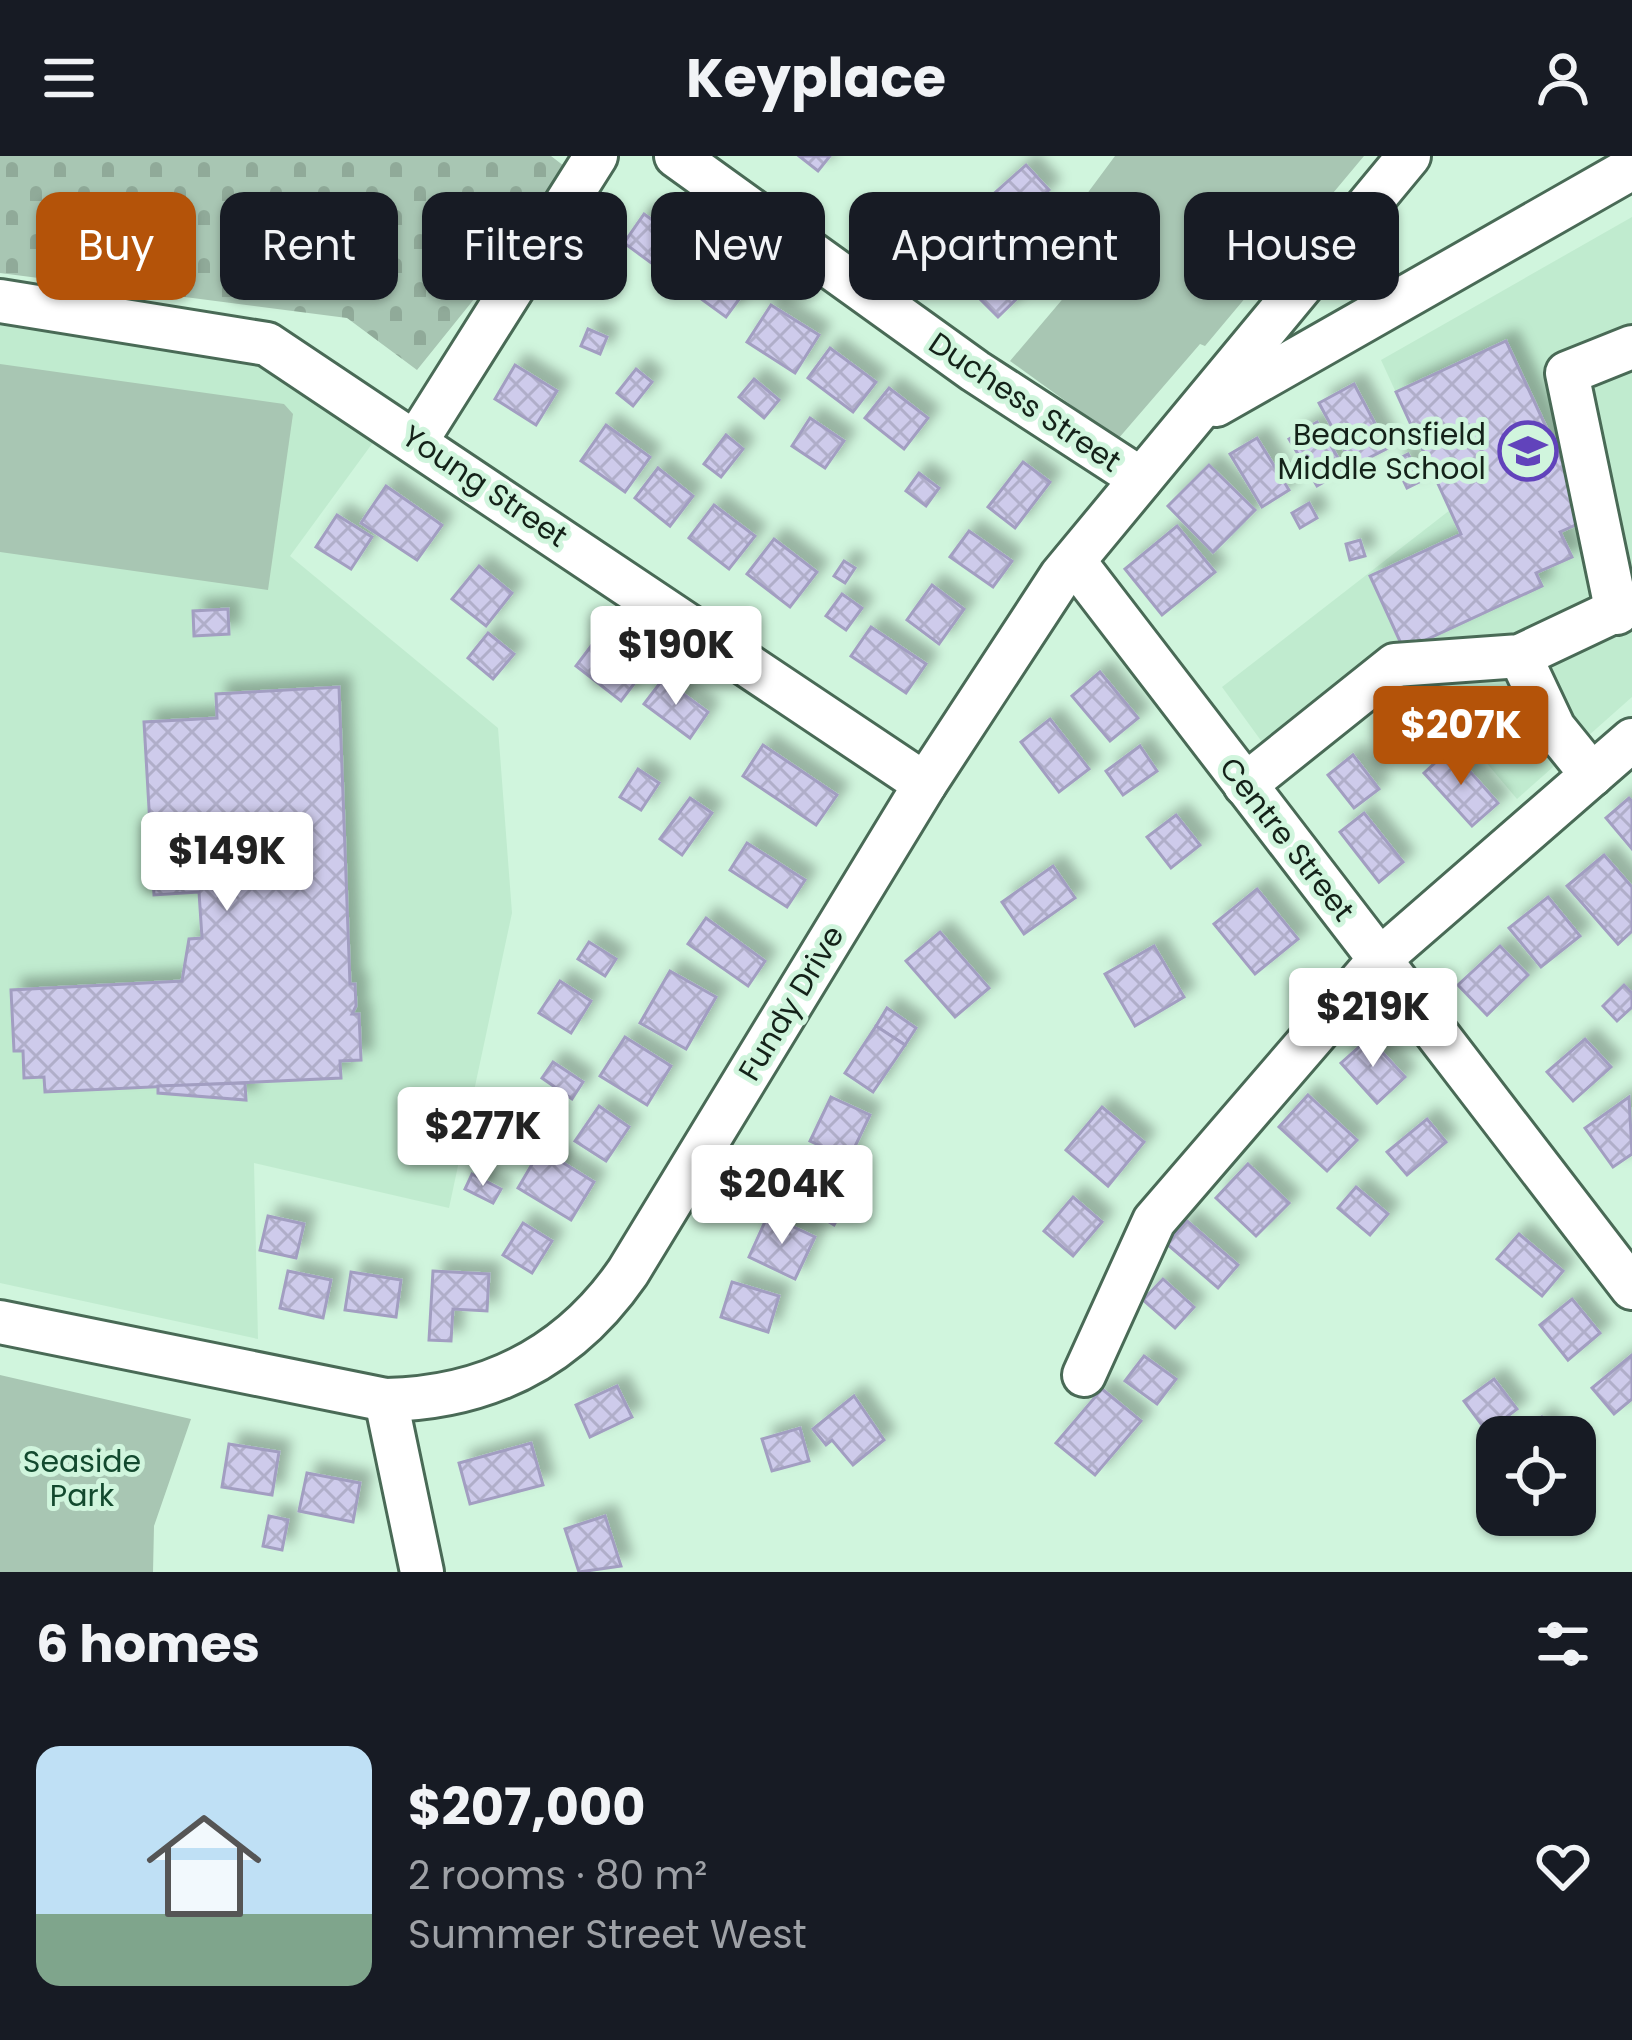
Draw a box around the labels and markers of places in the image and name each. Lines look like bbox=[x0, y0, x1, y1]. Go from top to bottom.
place label: Beaconsfield Middle School bbox=[1277, 413, 1486, 490]
school or university icon: Beaconsfield Middle School bbox=[1497, 420, 1559, 482]
pin: $190K bbox=[592, 606, 760, 708]
pin: $207K bbox=[1377, 686, 1545, 788]
pin: $149K bbox=[143, 812, 311, 914]
pin: $219K bbox=[1289, 968, 1457, 1070]
pin: $277K bbox=[399, 1087, 567, 1189]
pin: $204K bbox=[698, 1145, 866, 1247]

